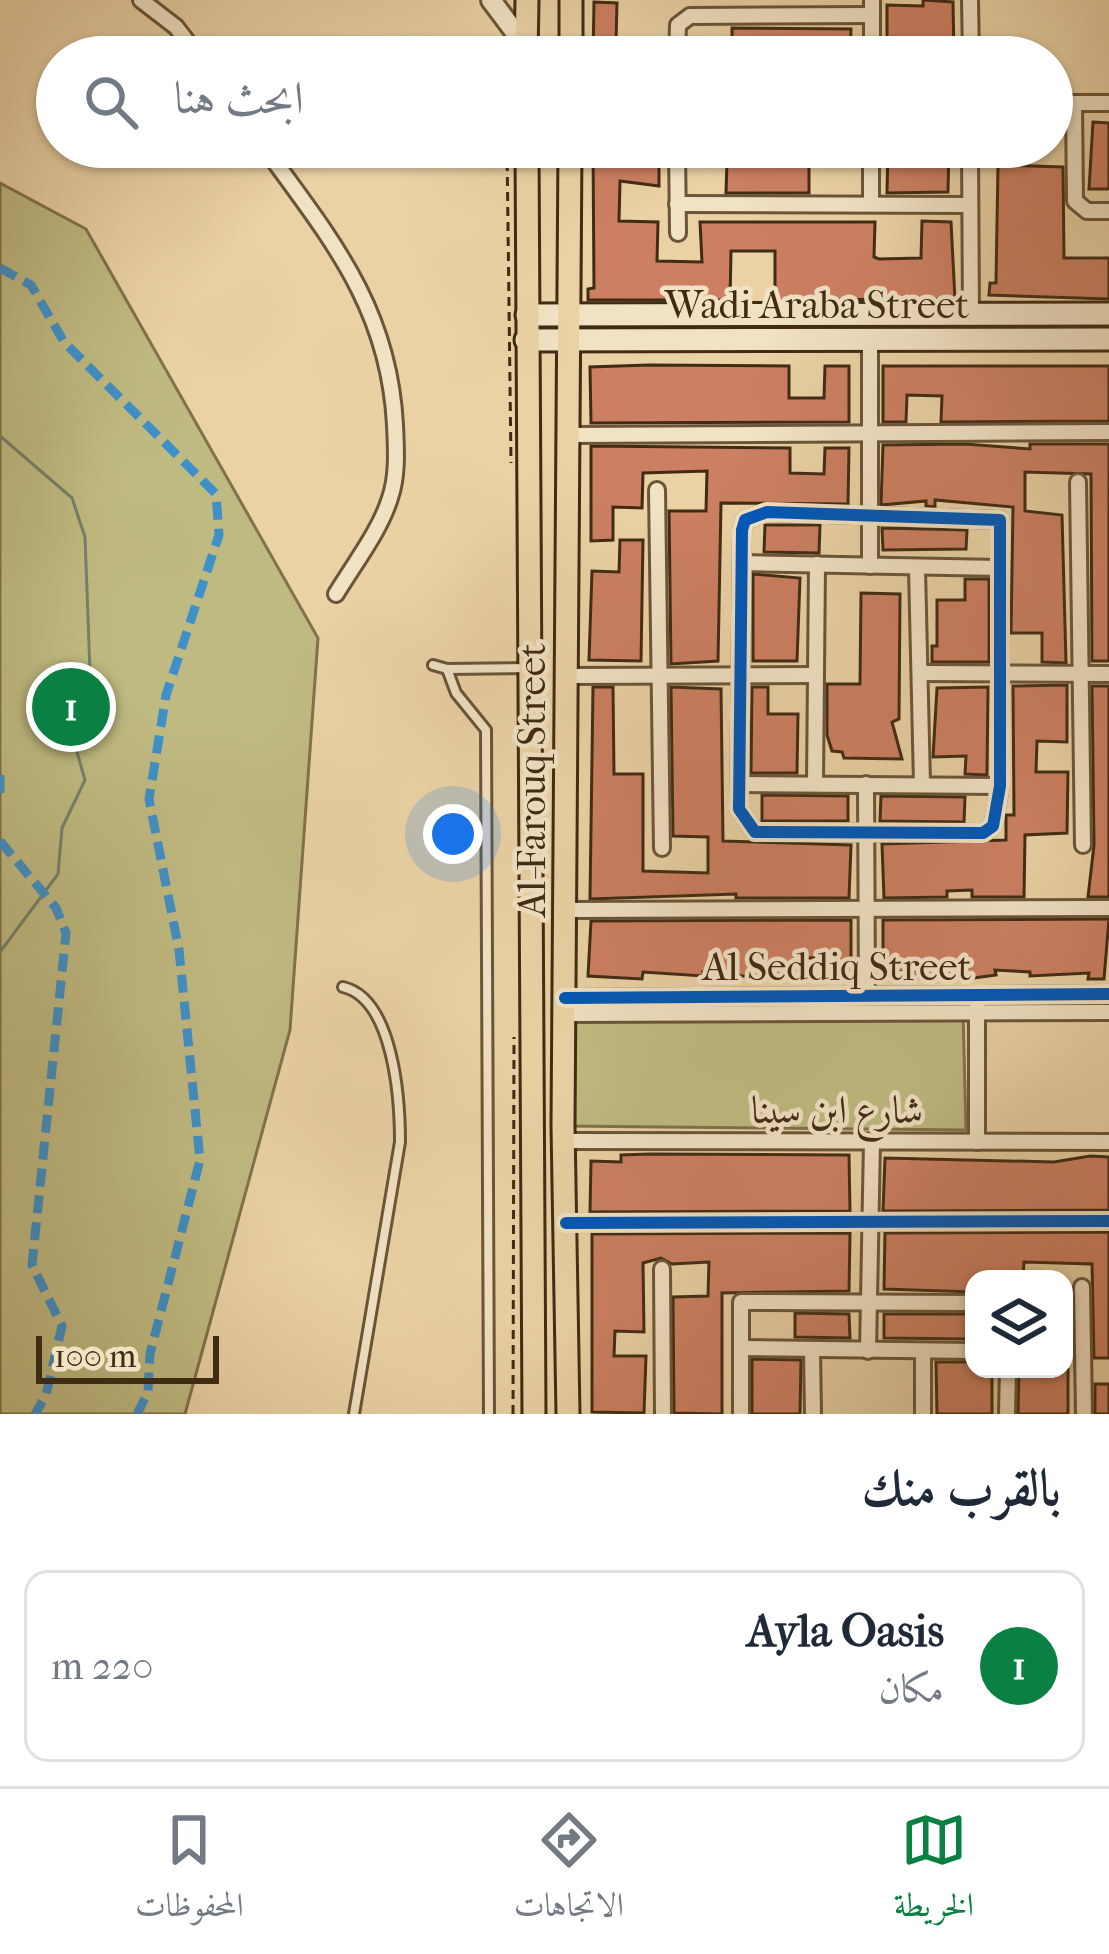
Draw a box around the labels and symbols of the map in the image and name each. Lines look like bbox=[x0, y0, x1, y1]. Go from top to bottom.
street label: Wadi Araba Street bbox=[664, 282, 969, 328]
street label: Al-Farouq Street bbox=[509, 643, 555, 919]
pin: 1 bbox=[32, 662, 110, 752]
your location bbox=[423, 804, 483, 864]
street label: Al Seddiq Street bbox=[700, 944, 972, 990]
street label: شارع ابن سينا bbox=[751, 1087, 923, 1142]
scale bar bbox=[36, 1330, 219, 1383]

